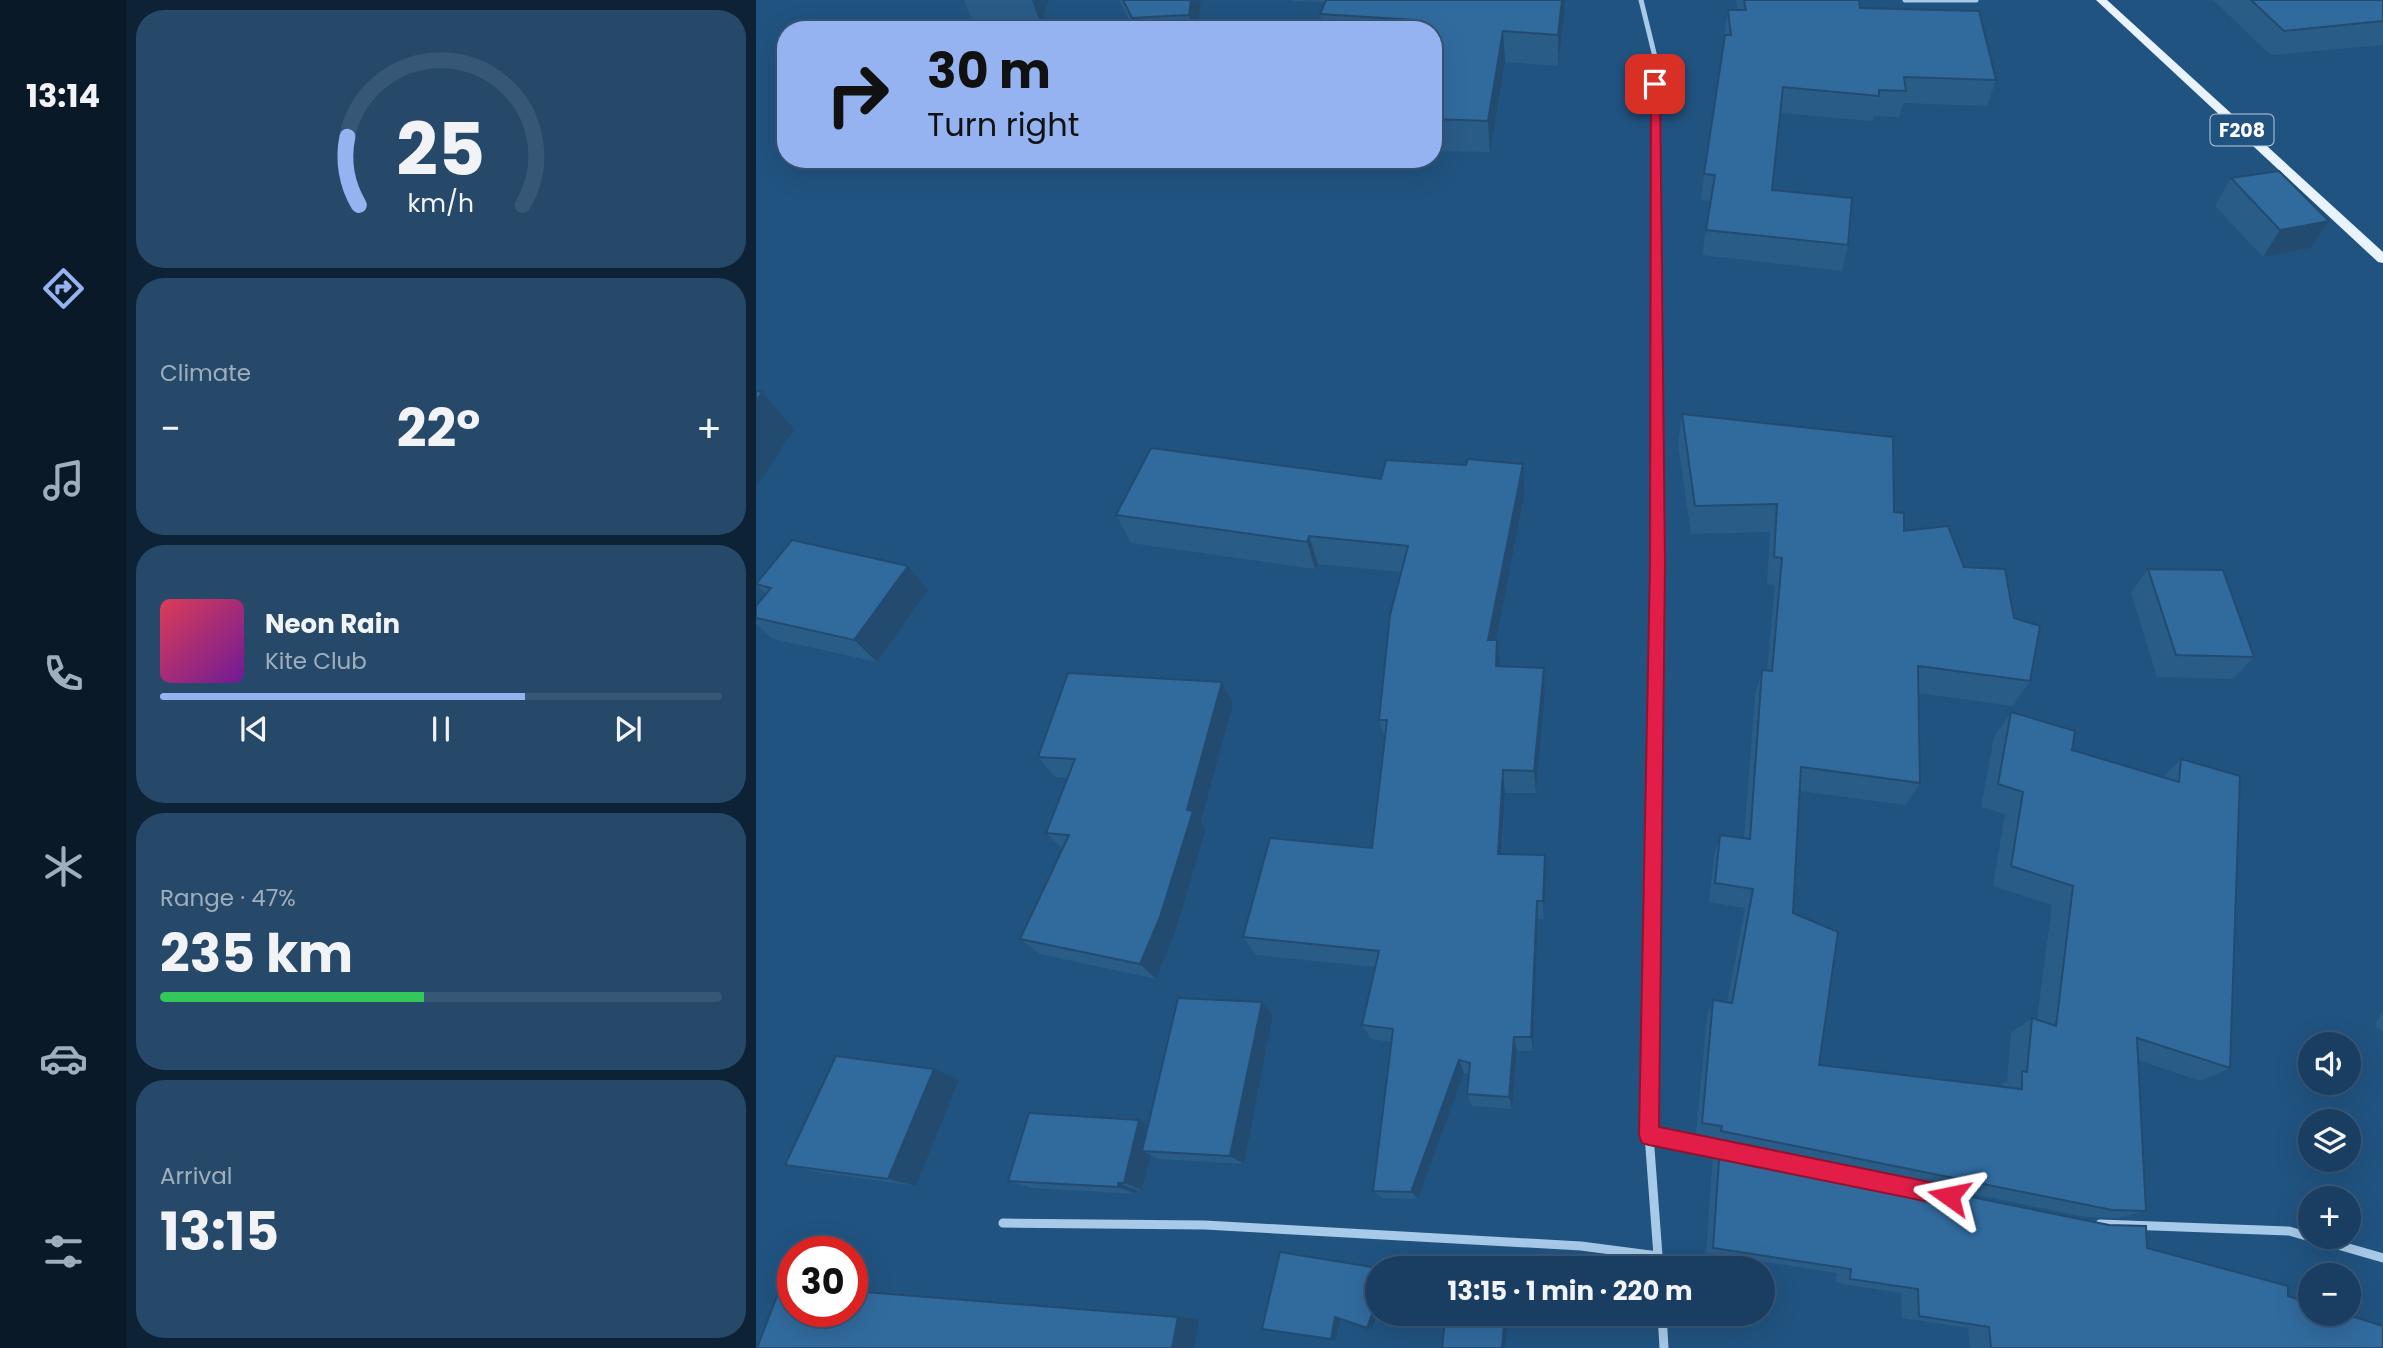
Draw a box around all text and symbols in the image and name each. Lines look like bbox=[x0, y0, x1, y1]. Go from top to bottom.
text: 30 m bbox=[927, 37, 1051, 105]
icon: right bbox=[812, 49, 903, 140]
pin bbox=[1625, 54, 1685, 114]
icon: arrive bbox=[1636, 65, 1674, 103]
text: 13:14 bbox=[26, 73, 100, 118]
text: 25 bbox=[397, 99, 485, 200]
text: Turn right bbox=[927, 102, 1079, 147]
road number: F208 bbox=[2210, 114, 2274, 146]
text: km/h bbox=[408, 186, 474, 221]
icon: directions bbox=[39, 264, 88, 313]
text: Climate bbox=[160, 357, 251, 389]
text: 22° bbox=[397, 392, 480, 465]
text: − bbox=[160, 402, 181, 455]
text: + bbox=[696, 402, 722, 455]
icon: music bbox=[39, 456, 88, 505]
text: Neon Rain bbox=[265, 606, 400, 642]
text: Kite Club bbox=[265, 645, 367, 677]
icon: phone bbox=[39, 649, 88, 698]
icon: previous bbox=[235, 710, 273, 748]
icon: pause bbox=[422, 710, 460, 748]
icon: next bbox=[609, 710, 647, 748]
icon: climate bbox=[39, 842, 88, 891]
text: Range · 47% bbox=[160, 882, 296, 914]
text: 235 km bbox=[160, 917, 353, 990]
map controls bbox=[2298, 1032, 2361, 1326]
button: sound bbox=[2298, 1032, 2361, 1095]
icon: car bbox=[39, 1034, 88, 1083]
button: layers bbox=[2298, 1109, 2361, 1172]
position arrow bbox=[1912, 1159, 1986, 1233]
text: Arrival bbox=[160, 1160, 232, 1192]
button: + bbox=[2298, 1186, 2361, 1249]
text: 13:15 bbox=[160, 1195, 279, 1268]
icon: filters bbox=[39, 1227, 88, 1276]
speed limit sign: 30 bbox=[777, 1236, 868, 1327]
button: − bbox=[2298, 1263, 2361, 1326]
text: 13:15 · 1 min · 220 m bbox=[1448, 1273, 1692, 1309]

